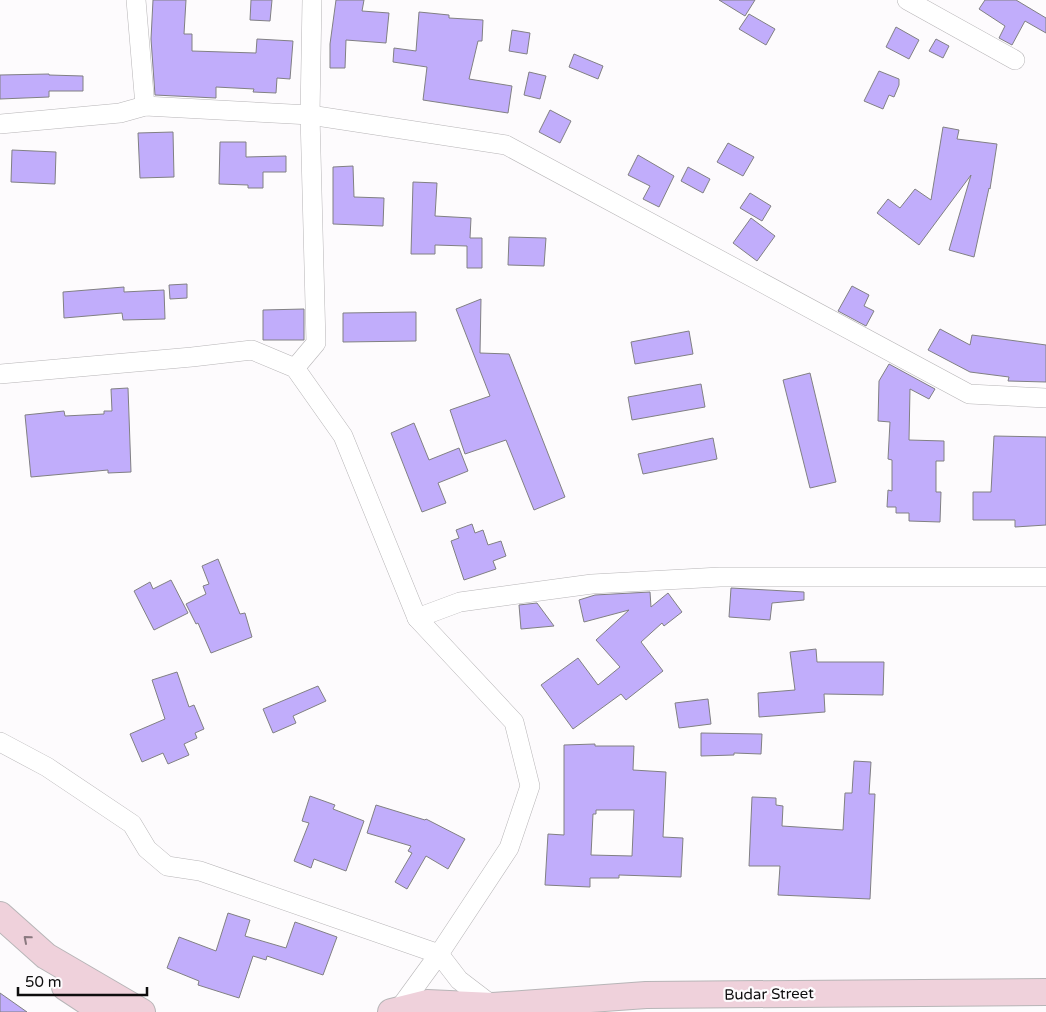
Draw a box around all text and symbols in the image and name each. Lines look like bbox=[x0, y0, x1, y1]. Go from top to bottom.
one-way arrow bbox=[24, 936, 33, 945]
scale bar bbox=[18, 964, 146, 996]
text: 50 m bbox=[25, 973, 62, 991]
street label: Budar Street bbox=[724, 984, 814, 1004]

